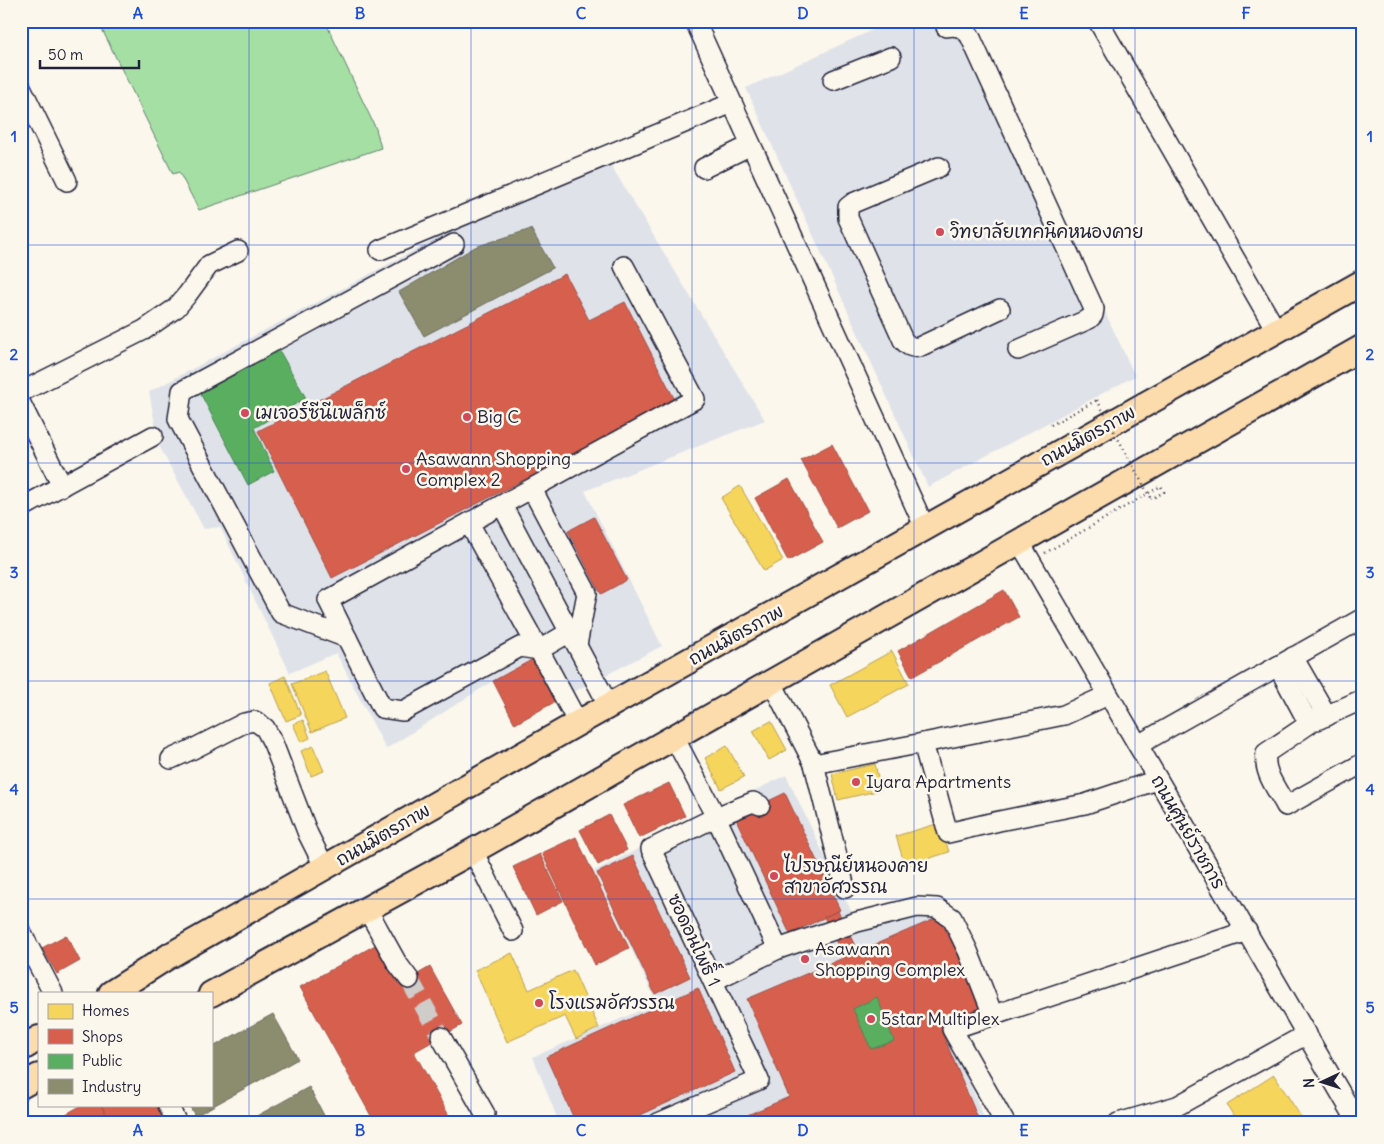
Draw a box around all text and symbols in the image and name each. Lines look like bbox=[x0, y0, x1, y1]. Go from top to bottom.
text: A bbox=[133, 3, 143, 23]
text: B bbox=[355, 3, 366, 23]
text: C bbox=[576, 3, 587, 23]
text: D bbox=[797, 3, 809, 23]
text: E bbox=[1019, 3, 1029, 23]
text: F bbox=[1241, 3, 1251, 23]
scale bar bbox=[40, 38, 139, 70]
text: 50 m bbox=[48, 45, 83, 64]
text: 1 bbox=[11, 126, 17, 146]
text: 1 bbox=[1367, 126, 1373, 146]
place label: วิทยาลัยเทคนิคหนองคาย bbox=[950, 220, 1144, 243]
marker: วิทยาลัยเทคนิคหนองคาย bbox=[934, 226, 946, 238]
text: 2 bbox=[10, 344, 19, 364]
text: 2 bbox=[1366, 344, 1375, 364]
place label: เมเจอร์ซีนีเพล็กซ์ bbox=[255, 400, 386, 424]
street label: ถนนมิตรภาพ bbox=[1036, 400, 1139, 471]
place label: Big C bbox=[477, 405, 519, 428]
marker: เมเจอร์ซีนีเพล็กซ์ bbox=[239, 407, 251, 419]
marker: Big C bbox=[461, 411, 473, 423]
place label: Asawann Shopping Complex 2 bbox=[416, 447, 571, 491]
marker: Asawann Shopping Complex 2 bbox=[400, 463, 412, 475]
text: 3 bbox=[9, 562, 19, 582]
text: 3 bbox=[1365, 562, 1375, 582]
street label: ถนนมิตรภาพ bbox=[684, 599, 787, 670]
place label: Iyara Apartments bbox=[866, 770, 1011, 793]
street label: ถนนศูนย์ราชการ bbox=[1144, 770, 1231, 895]
marker: Iyara Apartments bbox=[850, 776, 862, 788]
text: 4 bbox=[9, 779, 19, 799]
text: 4 bbox=[1365, 779, 1375, 799]
street label: ถนนมิตรภาพ bbox=[331, 798, 434, 871]
place label: ไปรษณีย์หนองคาย สาขาอัศวรรณ bbox=[783, 853, 928, 898]
marker: ไปรษณีย์หนองคาย สาขาอัศวรรณ bbox=[768, 870, 780, 882]
street label: ซอดอนโพธิ์ 1 bbox=[663, 887, 731, 990]
place label: Asawann Shopping Complex bbox=[815, 937, 965, 981]
marker: Asawann Shopping Complex bbox=[799, 953, 811, 965]
place label: โรงแรมอัศวรรณ bbox=[549, 990, 674, 1014]
legend bbox=[38, 992, 212, 1106]
text: 5 bbox=[9, 997, 19, 1017]
marker: โรงแรมอัศวรรณ bbox=[533, 997, 545, 1009]
text: 5 bbox=[1365, 997, 1375, 1017]
text: Homes bbox=[82, 1001, 129, 1020]
place label: 5star Multiplex bbox=[881, 1007, 1000, 1030]
marker: 5star Multiplex bbox=[865, 1013, 877, 1025]
text: Shops bbox=[82, 1027, 123, 1046]
text: Public bbox=[82, 1051, 123, 1070]
north arrow bbox=[1296, 1056, 1346, 1106]
text: Industry bbox=[82, 1077, 141, 1096]
text: N bbox=[1300, 1077, 1318, 1088]
text: A bbox=[133, 1120, 143, 1140]
text: B bbox=[355, 1120, 366, 1140]
text: C bbox=[576, 1120, 587, 1140]
text: D bbox=[797, 1120, 809, 1140]
text: E bbox=[1019, 1120, 1029, 1140]
text: F bbox=[1241, 1120, 1251, 1140]

